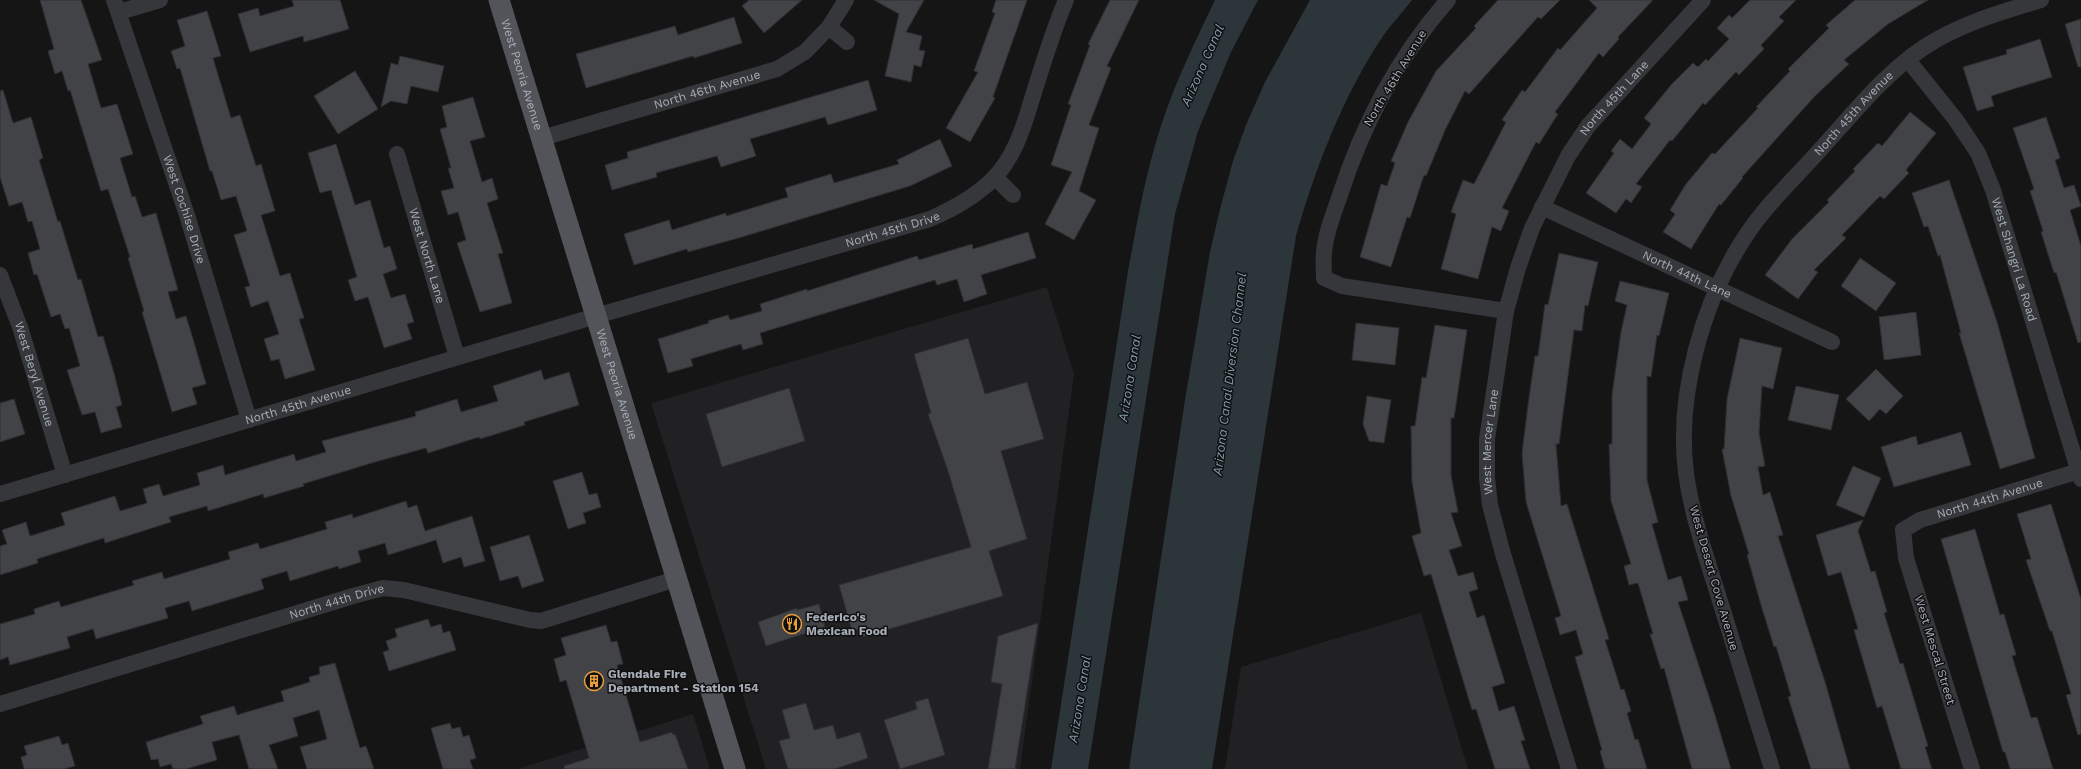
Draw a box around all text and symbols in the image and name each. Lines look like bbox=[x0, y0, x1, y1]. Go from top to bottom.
street label: West Peoria Avenue bbox=[498, 17, 546, 132]
water label: Arizona Canal bbox=[1177, 22, 1227, 109]
street label: North 46th Avenue bbox=[1361, 27, 1429, 129]
street label: North 45th Lane bbox=[1577, 57, 1651, 138]
street label: North 46th Avenue bbox=[652, 67, 762, 112]
street label: North 45th Avenue bbox=[1811, 68, 1896, 159]
street label: West Cochise Drive bbox=[160, 153, 208, 266]
street label: West Shangri La Road bbox=[1989, 196, 2040, 323]
street label: West North Lane bbox=[406, 206, 448, 305]
street label: North 45th Drive bbox=[844, 208, 942, 250]
street label: North 44th Lane bbox=[1640, 248, 1734, 301]
water label: Arizona Canal Diversion Channel bbox=[1210, 272, 1249, 477]
street label: West Beryl Avenue bbox=[12, 320, 57, 428]
street label: West Peoria Avenue bbox=[593, 327, 641, 442]
water label: Arizona Canal bbox=[1115, 334, 1144, 423]
street label: North 45th Avenue bbox=[243, 383, 353, 427]
street label: West Mercer Lane bbox=[1480, 388, 1501, 495]
street label: North 44th Avenue bbox=[1935, 476, 2045, 521]
street label: West Desert Cove Avenue bbox=[1687, 504, 1742, 652]
street label: North 44th Drive bbox=[288, 581, 386, 622]
street label: West Mescal Street bbox=[1912, 594, 1958, 706]
place label: Federico's Mexican Food bbox=[806, 610, 887, 638]
restaurant icon: Federico's Mexican Food bbox=[781, 613, 803, 635]
water label: Arizona Canal bbox=[1065, 655, 1094, 744]
place label: Glendale Fire Department - Station 154 bbox=[608, 667, 759, 695]
building icon: Glendale Fire Department - Station 154 bbox=[583, 670, 605, 692]

